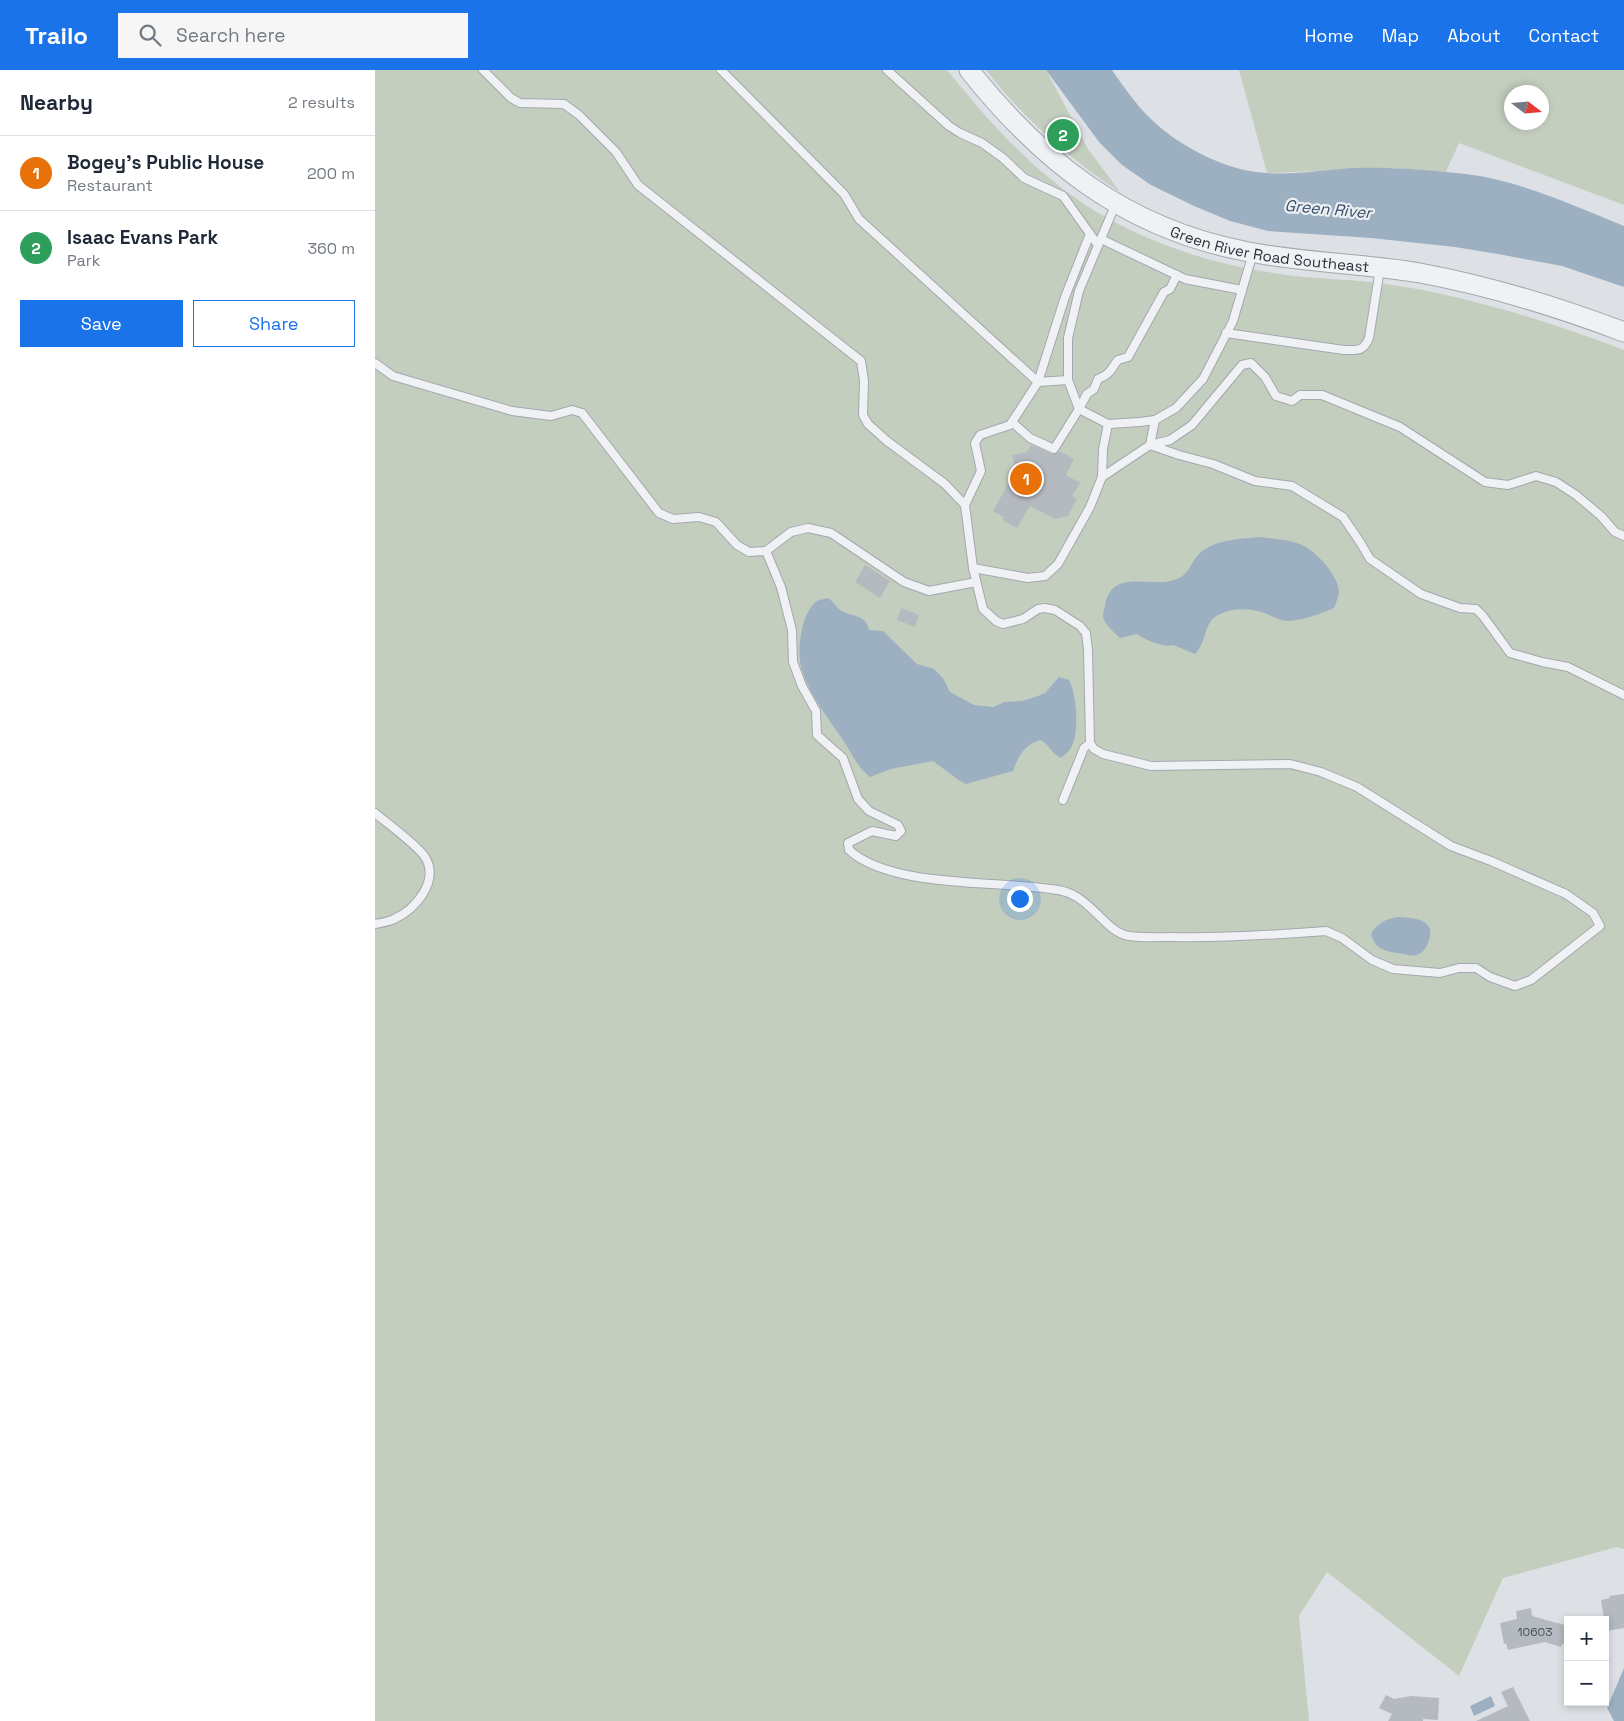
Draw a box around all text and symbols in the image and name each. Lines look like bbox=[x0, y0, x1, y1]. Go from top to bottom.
search box bbox=[118, 13, 468, 58]
text: Trailo bbox=[25, 20, 88, 51]
icon: search bbox=[136, 21, 164, 49]
text: Search here bbox=[176, 23, 286, 48]
text: Home bbox=[1305, 24, 1354, 47]
text: Map bbox=[1382, 24, 1419, 47]
text: About bbox=[1447, 24, 1501, 47]
text: Contact bbox=[1529, 24, 1599, 47]
north arrow bbox=[1504, 85, 1549, 130]
text: Nearby bbox=[20, 89, 93, 116]
text: 2 results bbox=[288, 92, 355, 113]
pin: 2 bbox=[1047, 116, 1079, 154]
text: Bogey's Public House bbox=[67, 150, 264, 175]
text: 1 bbox=[32, 163, 40, 184]
text: 200 m bbox=[307, 163, 355, 184]
text: Restaurant bbox=[67, 175, 153, 196]
water label: Green River bbox=[1284, 195, 1374, 223]
street label: Green River Road Southeast bbox=[1168, 221, 1370, 276]
text: Isaac Evans Park bbox=[67, 225, 218, 250]
text: 2 bbox=[31, 238, 41, 259]
text: 360 m bbox=[307, 238, 355, 259]
text: Park bbox=[67, 250, 100, 271]
button: Save bbox=[20, 300, 183, 347]
button: Share bbox=[193, 300, 355, 347]
pin: 1 bbox=[1010, 460, 1042, 498]
your location bbox=[1007, 886, 1033, 912]
map controls bbox=[1564, 1616, 1609, 1706]
button: + bbox=[1564, 1616, 1609, 1661]
house number: 10603 bbox=[1518, 1624, 1553, 1640]
button: − bbox=[1564, 1661, 1609, 1706]

